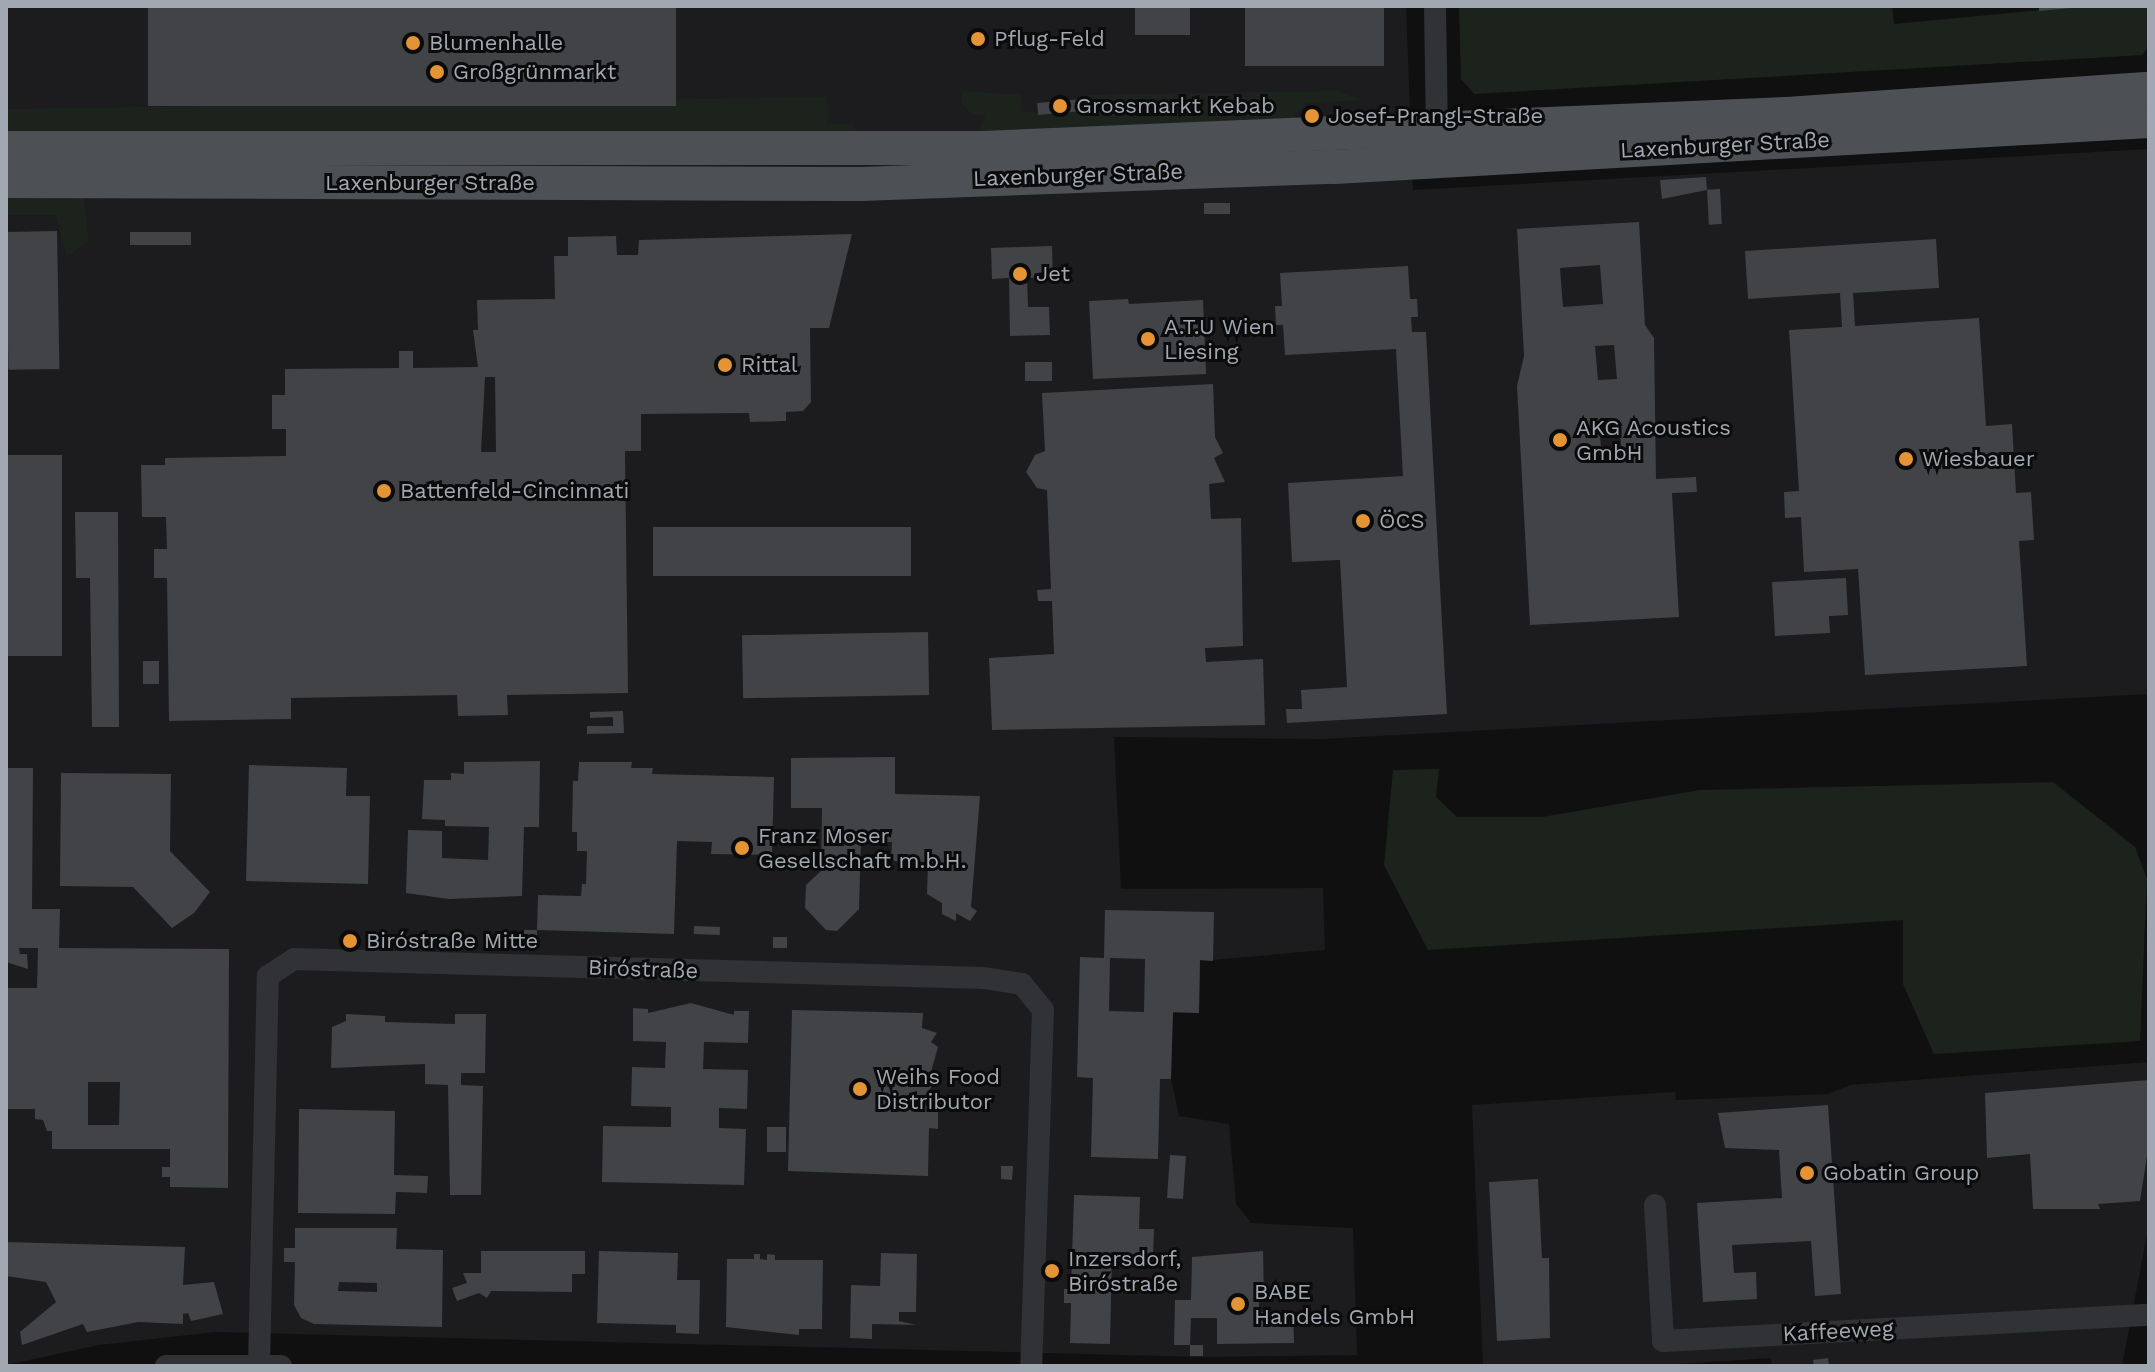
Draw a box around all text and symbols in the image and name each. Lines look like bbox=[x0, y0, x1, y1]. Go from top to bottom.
place label: Pflug-Feld bbox=[994, 26, 1105, 52]
place label: Blumenhalle bbox=[429, 30, 563, 56]
marker: Pflug-Feld bbox=[969, 30, 987, 48]
marker: Blumenhalle bbox=[404, 34, 422, 52]
place label: Großgrünmarkt bbox=[453, 59, 616, 85]
marker: Großgrünmarkt bbox=[428, 63, 446, 81]
place label: Grossmarkt Kebab bbox=[1076, 93, 1275, 119]
marker: Grossmarkt Kebab bbox=[1051, 97, 1069, 115]
place label: Josef-Prangl-Straße bbox=[1328, 103, 1543, 129]
marker: Josef-Prangl-Straße bbox=[1303, 107, 1321, 125]
street label: Laxenburger Straße bbox=[1619, 126, 1831, 164]
street label: Laxenburger Straße bbox=[972, 158, 1184, 192]
street label: Laxenburger Straße bbox=[325, 170, 535, 196]
place label: Jet bbox=[1036, 261, 1070, 287]
marker: Jet bbox=[1011, 265, 1029, 283]
place label: A.T.U Wien Liesing bbox=[1164, 313, 1275, 364]
marker: A.T.U Wien Liesing bbox=[1139, 330, 1157, 348]
place label: Rittal bbox=[741, 352, 798, 378]
marker: Rittal bbox=[716, 356, 734, 374]
place label: AKG Acoustics GmbH bbox=[1576, 414, 1732, 466]
marker: AKG Acoustics GmbH bbox=[1551, 431, 1569, 449]
place label: Wiesbauer bbox=[1922, 446, 2035, 472]
marker: Wiesbauer bbox=[1897, 450, 1915, 468]
place label: Battenfeld-Cincinnati bbox=[400, 478, 629, 504]
marker: Battenfeld-Cincinnati bbox=[375, 482, 393, 500]
place label: ÖCS bbox=[1379, 508, 1425, 534]
marker: ÖCS bbox=[1354, 512, 1372, 530]
place label: Franz Moser Gesellschaft m.b.H. bbox=[758, 822, 967, 874]
marker: Franz Moser Gesellschaft m.b.H. bbox=[733, 839, 751, 857]
place label: Biróstraße Mitte bbox=[366, 928, 538, 954]
marker: Biróstraße Mitte bbox=[341, 932, 359, 950]
street label: Biróstraße bbox=[587, 954, 699, 984]
place label: Weihs Food Distributor bbox=[876, 1063, 1000, 1114]
marker: Weihs Food Distributor bbox=[851, 1080, 869, 1098]
place label: Gobatin Group bbox=[1823, 1160, 1979, 1186]
marker: Gobatin Group bbox=[1798, 1164, 1816, 1182]
place label: Inzersdorf, Biróstraße bbox=[1068, 1245, 1181, 1296]
marker: Inzersdorf, Biróstraße bbox=[1043, 1262, 1061, 1280]
place label: BABE Handels GmbH bbox=[1254, 1278, 1415, 1330]
marker: BABE Handels GmbH bbox=[1229, 1295, 1247, 1313]
street label: Kaffeeweg bbox=[1782, 1315, 1894, 1347]

